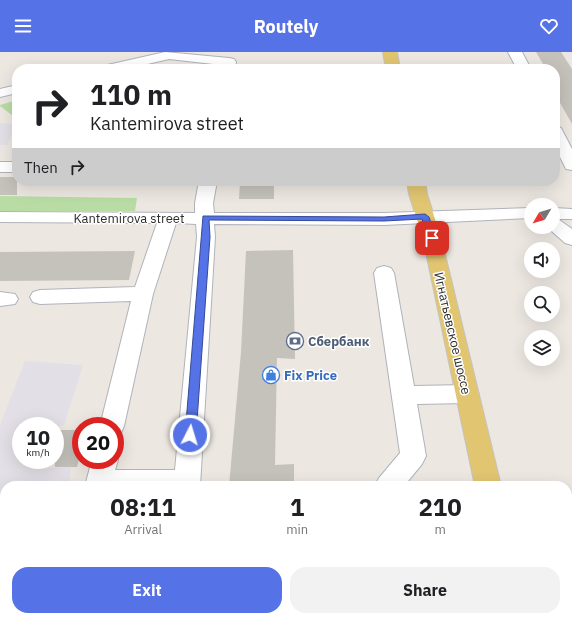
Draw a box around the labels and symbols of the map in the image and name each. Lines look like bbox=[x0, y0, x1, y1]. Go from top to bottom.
north arrow bbox=[524, 198, 560, 234]
street label: Kantemirova street bbox=[73, 210, 185, 227]
pin bbox=[415, 221, 449, 255]
street label: Игнатьевское шоссе bbox=[430, 270, 475, 396]
bank icon: Сбербанк bbox=[285, 331, 305, 351]
place label: Сбербанк bbox=[308, 333, 370, 350]
shop icon: Fix Price bbox=[261, 365, 281, 385]
place label: Fix Price bbox=[284, 367, 337, 384]
position arrow bbox=[169, 414, 211, 456]
speed limit sign: 20 bbox=[72, 417, 124, 469]

